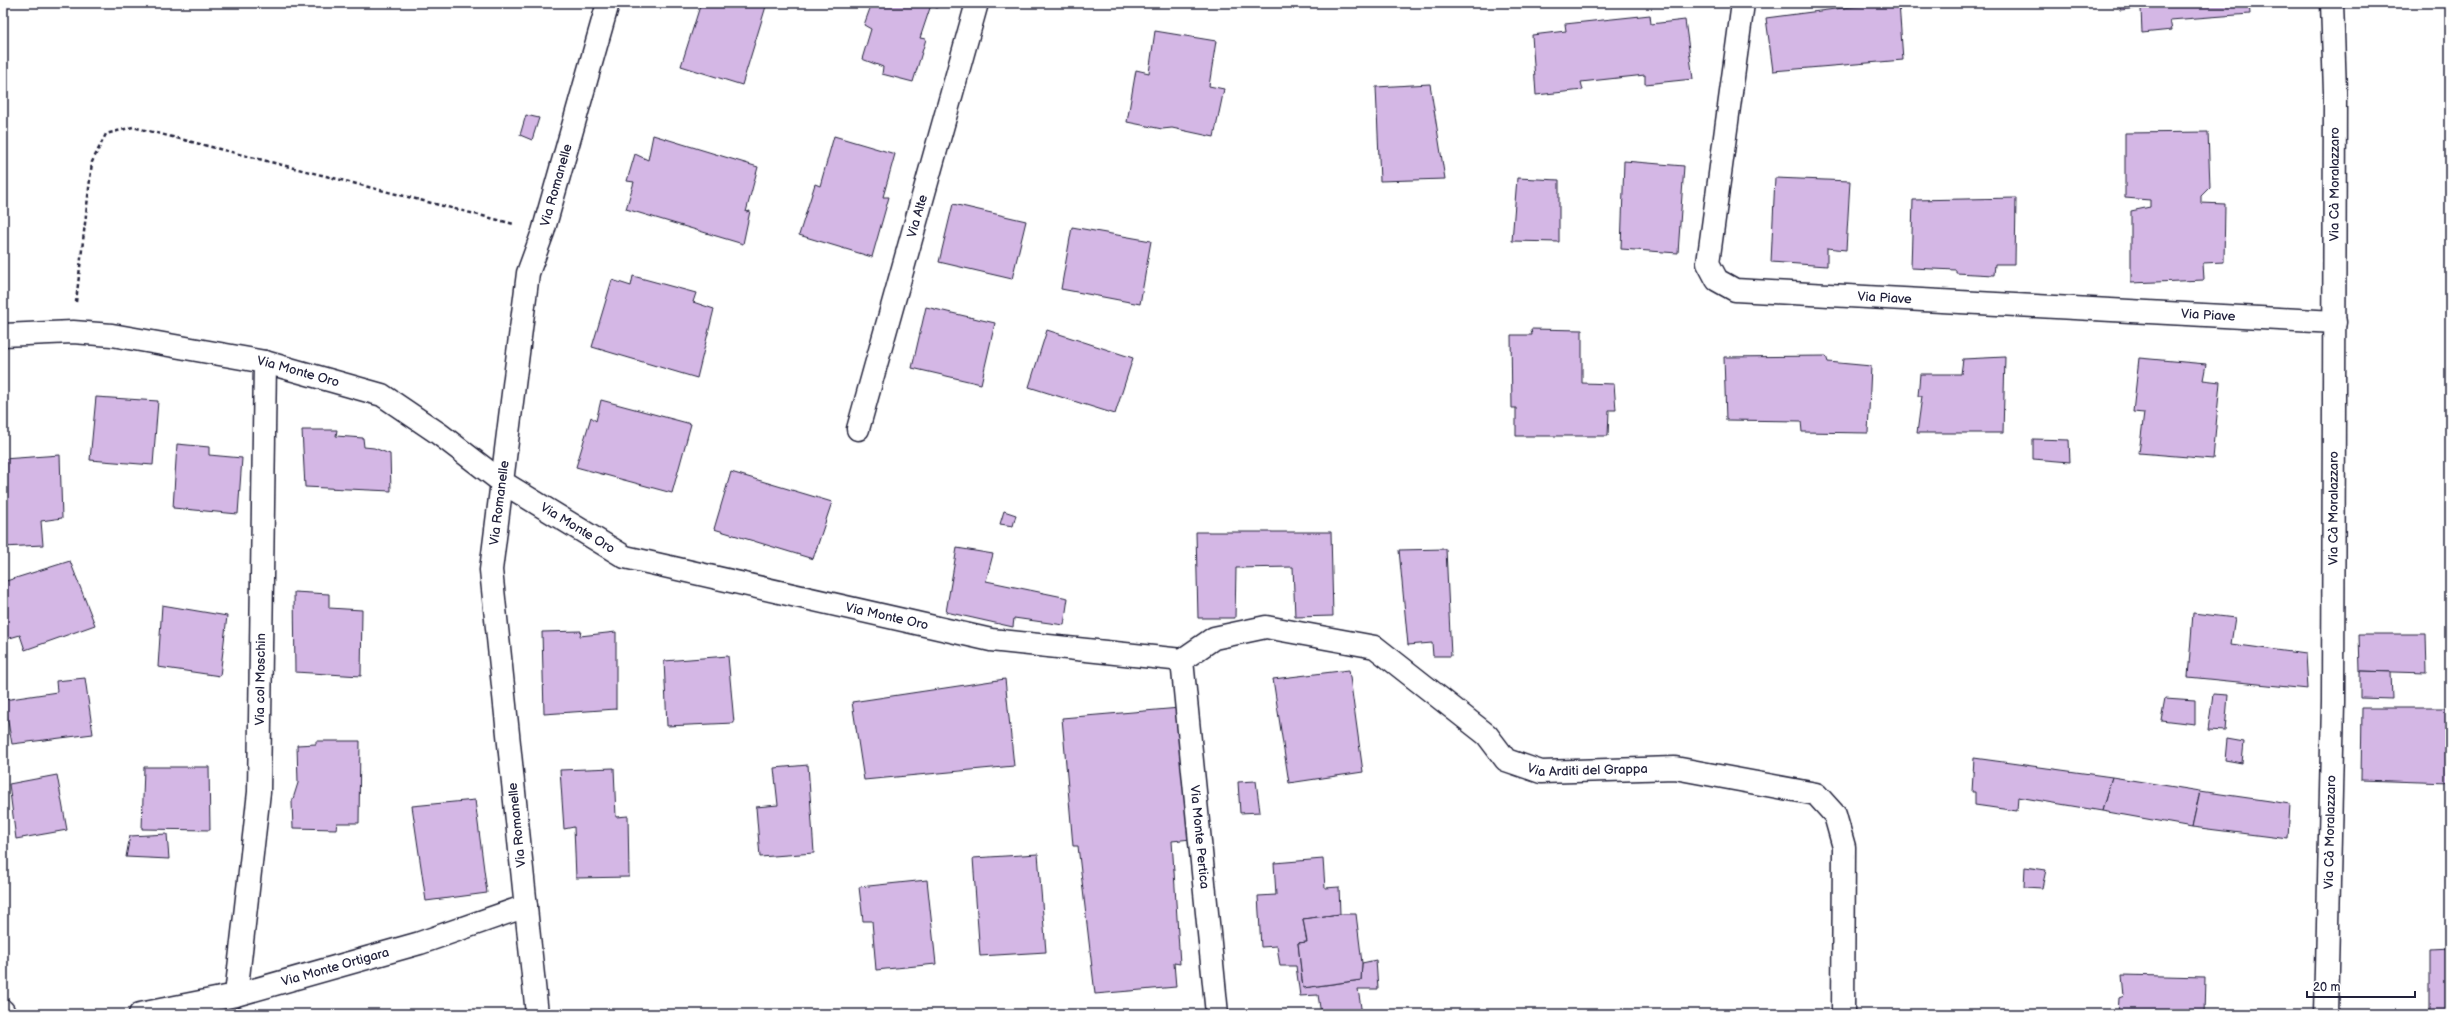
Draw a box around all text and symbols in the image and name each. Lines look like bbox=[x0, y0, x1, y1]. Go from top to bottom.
street label: Via Cà Moralazzaro bbox=[2327, 127, 2343, 241]
street label: Via Romanelle bbox=[537, 142, 576, 228]
street label: Via Alte bbox=[904, 192, 931, 240]
street label: Via Piave bbox=[1857, 289, 1912, 307]
street label: Via Piave bbox=[2181, 306, 2236, 325]
street label: Via Monte Oro bbox=[256, 353, 341, 391]
street label: Via Cà Moralazzaro bbox=[2325, 451, 2342, 565]
street label: Via Romanelle bbox=[486, 459, 513, 546]
street label: Via Monte Oro bbox=[537, 499, 618, 557]
street label: Via Monte Oro bbox=[844, 599, 930, 634]
street label: Via col Moschin bbox=[252, 633, 269, 726]
street label: Via Arditi del Grappa bbox=[1525, 760, 1648, 780]
street label: Via Cà Moralazzaro bbox=[2321, 775, 2339, 889]
street label: Via Romanelle bbox=[505, 782, 529, 868]
street label: Via Monte Pertica bbox=[1186, 784, 1213, 890]
street label: Via Monte Ortigara bbox=[280, 944, 391, 990]
scale bar bbox=[2307, 973, 2415, 999]
text: 20 m bbox=[2313, 980, 2340, 995]

